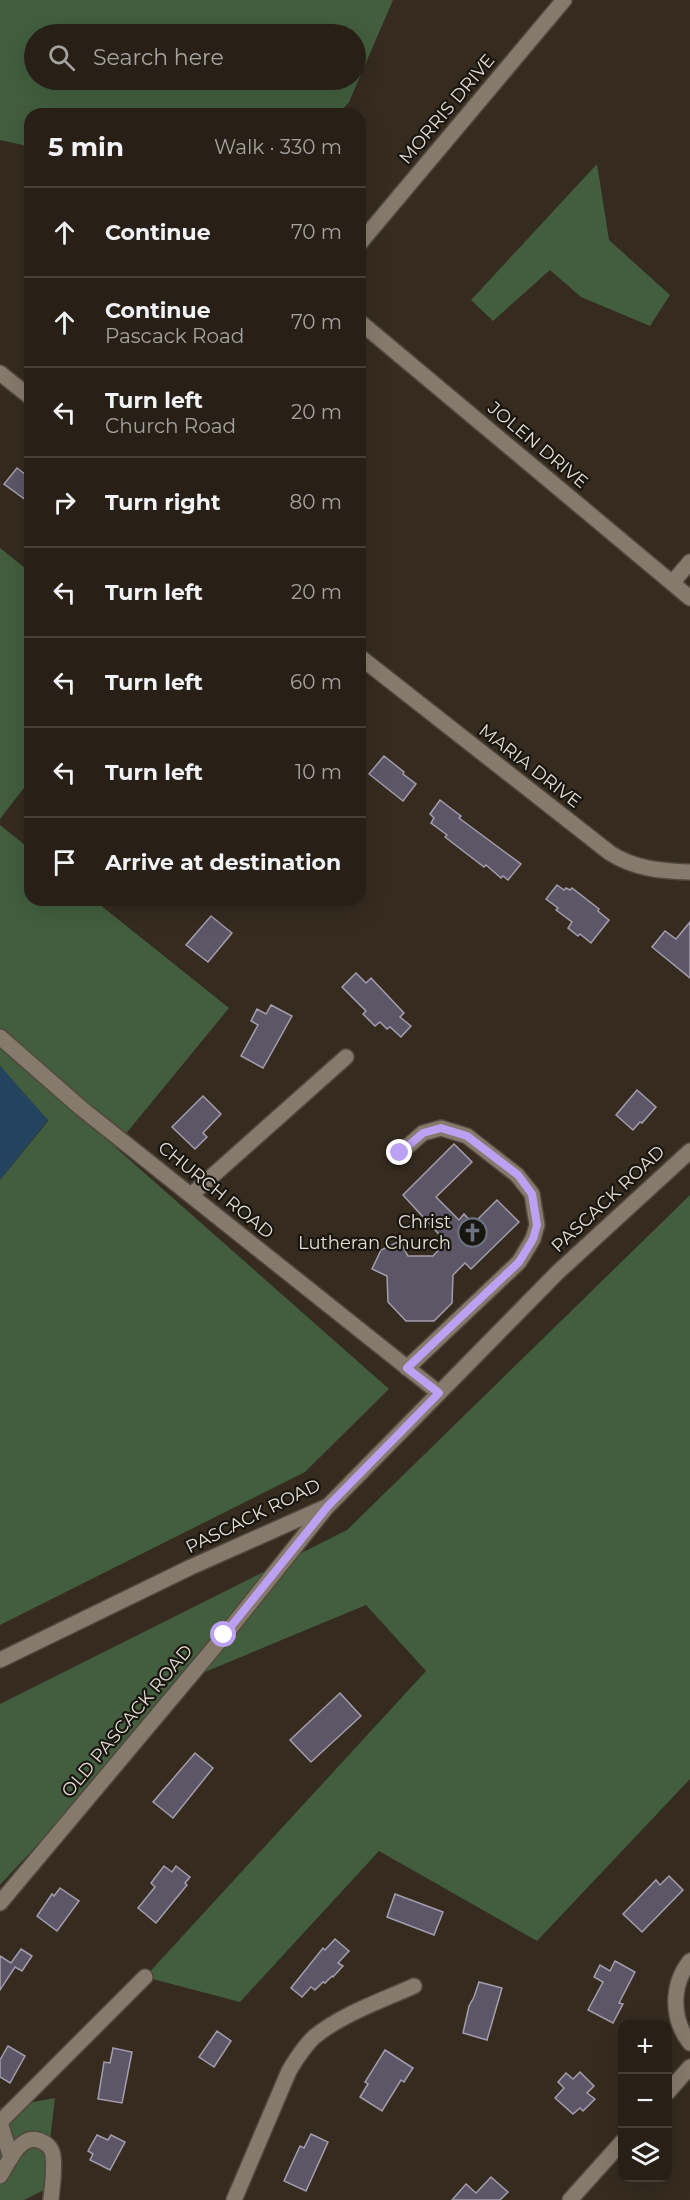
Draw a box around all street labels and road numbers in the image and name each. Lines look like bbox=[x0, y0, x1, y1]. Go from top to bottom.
street label: MORRIS DRIVE bbox=[395, 49, 499, 169]
street label: JOLEN DRIVE bbox=[483, 396, 592, 493]
street label: MARIA DRIVE bbox=[475, 719, 585, 813]
street label: CHURCH ROAD bbox=[154, 1137, 278, 1243]
street label: PASCACK ROAD bbox=[547, 1141, 669, 1257]
street label: PASCACK ROAD bbox=[182, 1474, 324, 1558]
street label: OLD PASCACK ROAD bbox=[57, 1640, 197, 1802]

